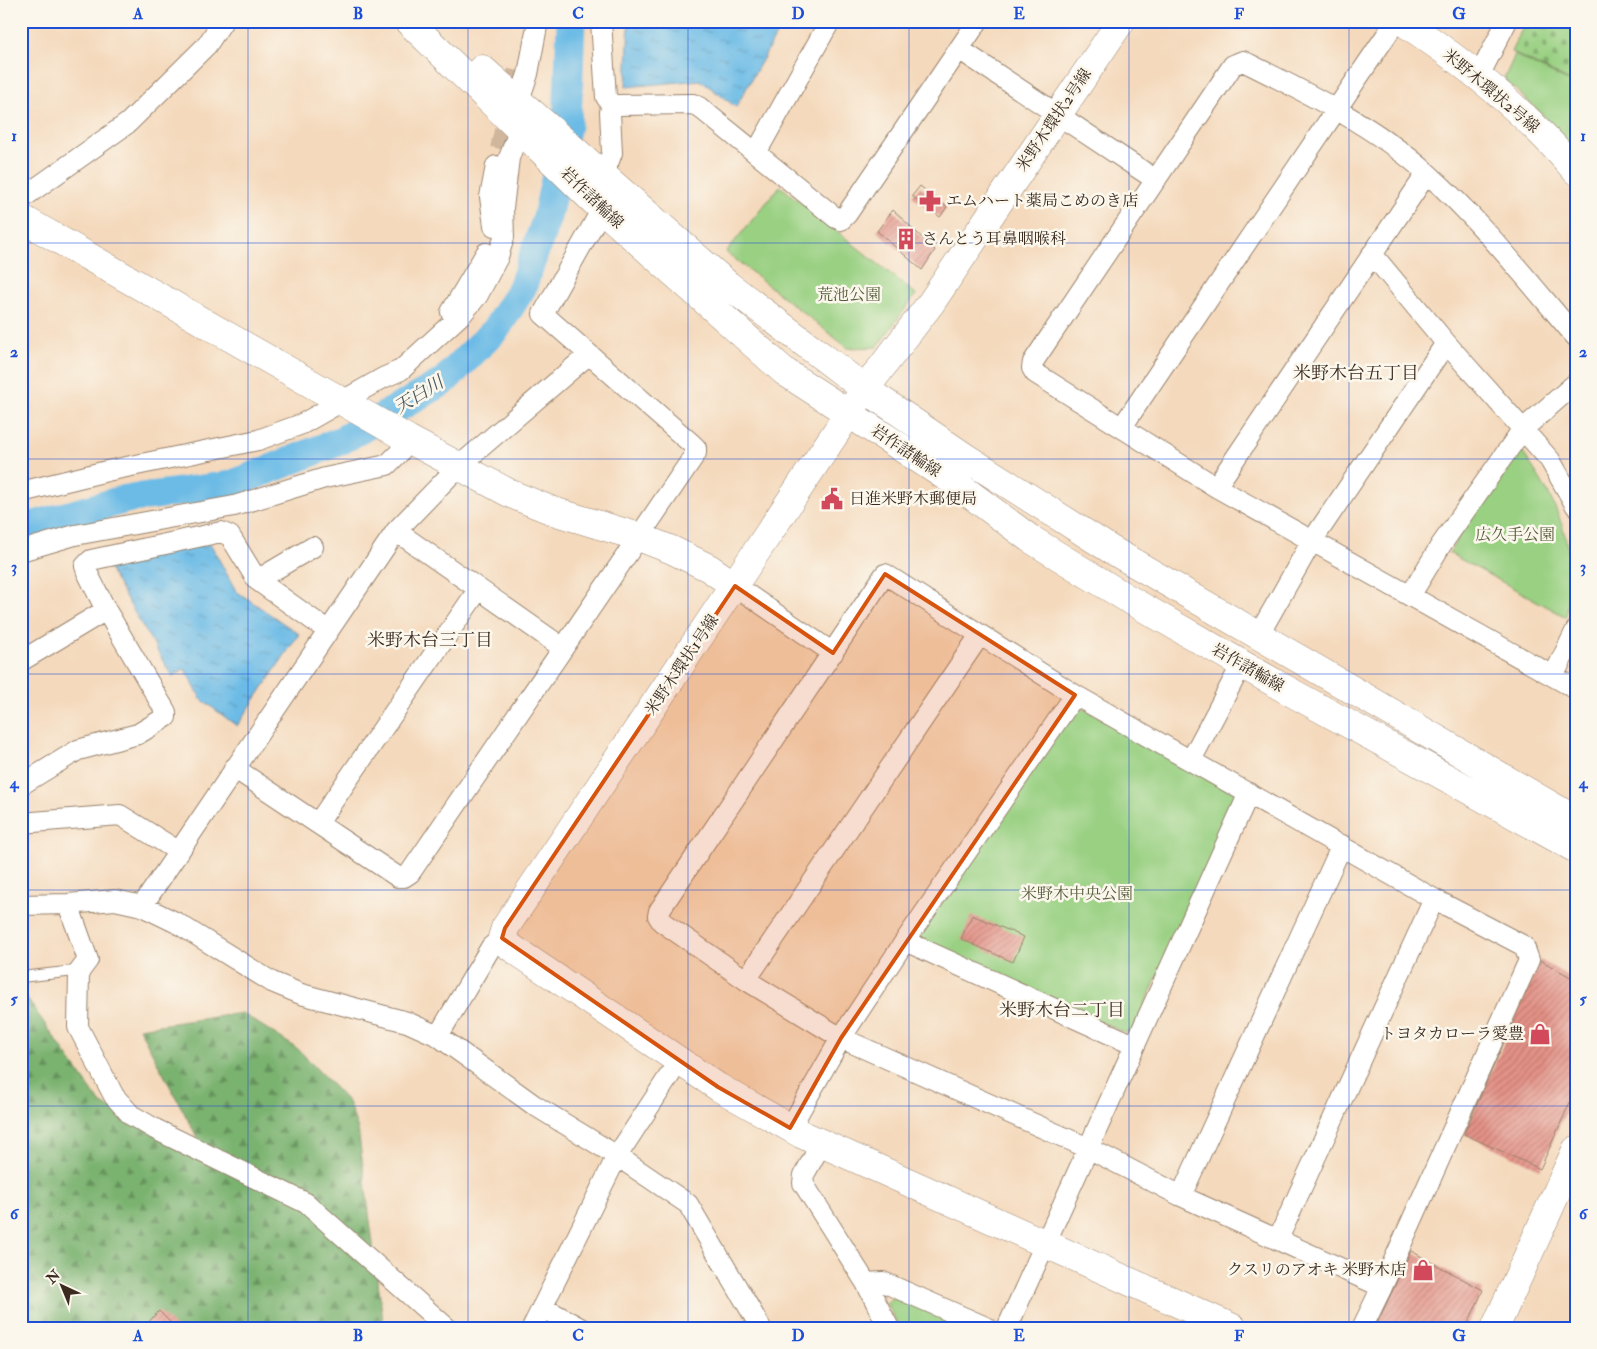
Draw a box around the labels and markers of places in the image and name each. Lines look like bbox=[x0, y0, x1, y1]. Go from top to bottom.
pharmacy icon: エムハート薬局こめのき店 bbox=[917, 188, 943, 214]
place label: エムハート薬局こめのき店 bbox=[946, 191, 1138, 211]
building icon: さんとう耳鼻咽喉科 bbox=[893, 226, 919, 252]
place label: さんとう耳鼻咽喉科 bbox=[922, 229, 1066, 249]
public building icon: 日進米野木郵便局 bbox=[819, 486, 845, 512]
place label: 日進米野木郵便局 bbox=[849, 489, 977, 509]
shop icon: トヨタカローラ愛豊 bbox=[1527, 1021, 1553, 1047]
place label: トヨタカローラ愛豊 bbox=[1380, 1024, 1524, 1044]
shop icon: クスリのアオキ 米野木店 bbox=[1410, 1257, 1436, 1283]
place label: クスリのアオキ 米野木店 bbox=[1227, 1260, 1406, 1280]

